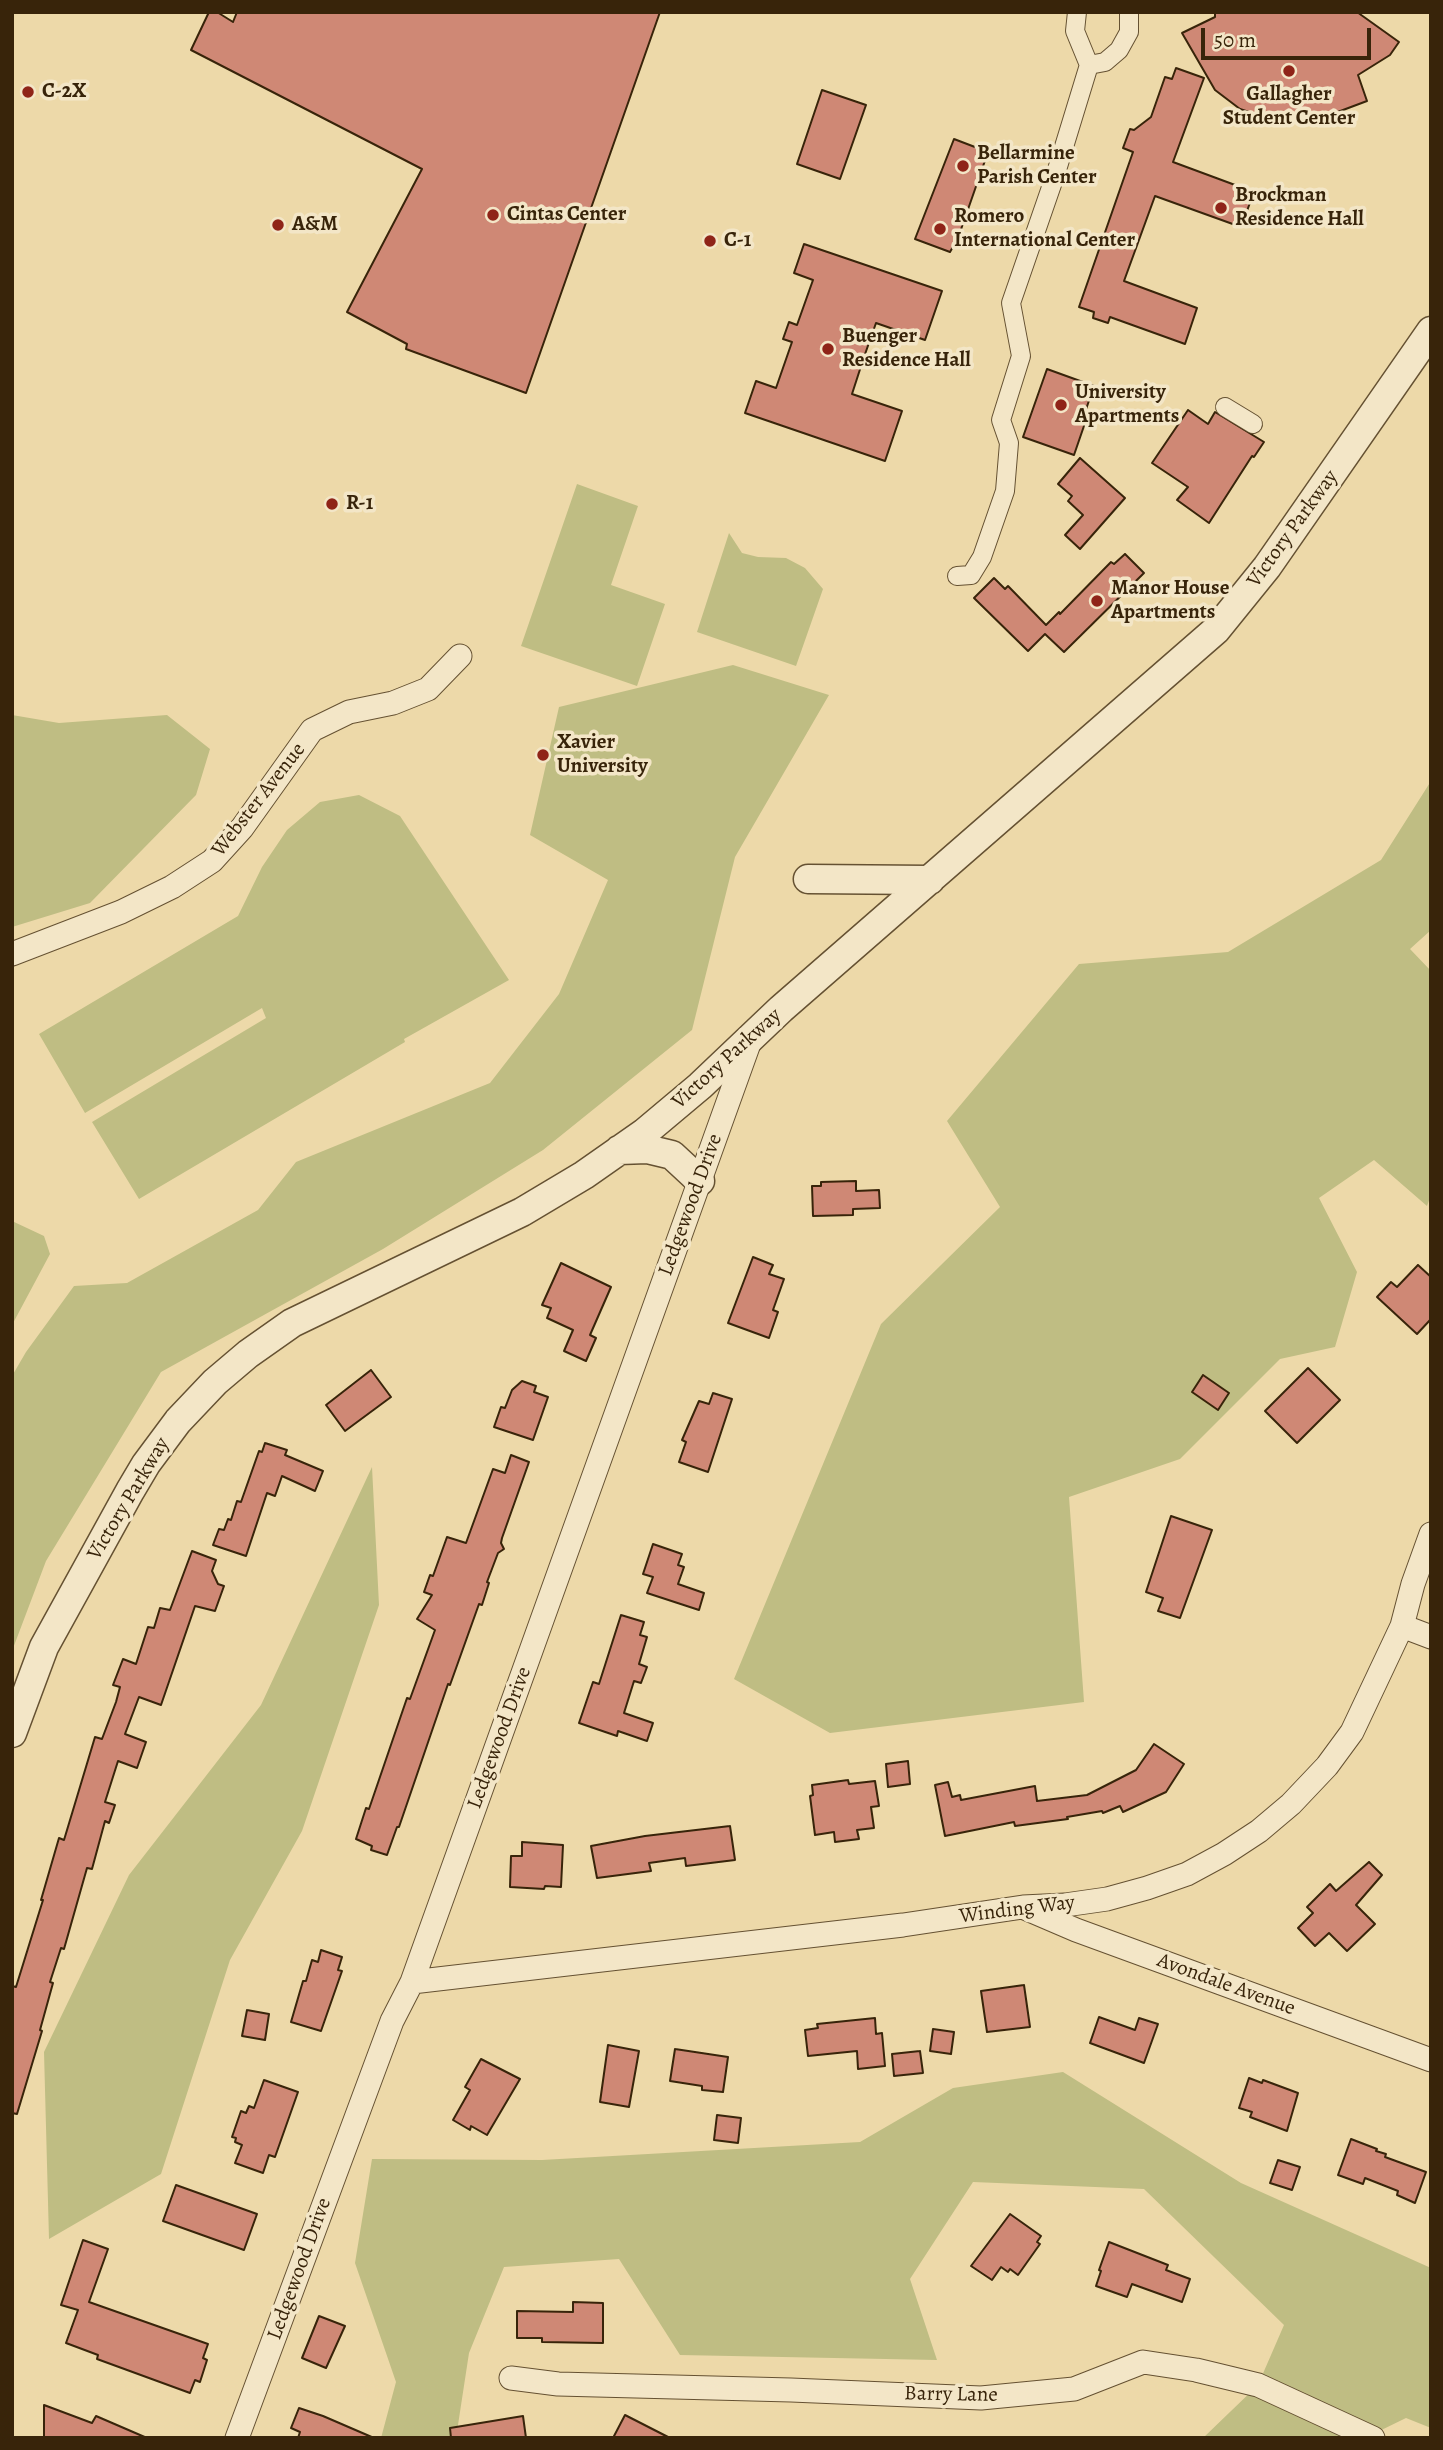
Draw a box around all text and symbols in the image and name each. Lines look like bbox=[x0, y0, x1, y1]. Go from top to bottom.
scale bar bbox=[1205, 14, 1375, 58]
text: 50 m bbox=[1214, 26, 1256, 54]
marker: Gallagher Student Center bbox=[1281, 63, 1297, 79]
place label: C-2X bbox=[42, 79, 86, 105]
place label: Gallagher Student Center bbox=[1223, 82, 1355, 132]
marker: C-2X bbox=[20, 84, 36, 100]
place label: Bellarmine Parish Center bbox=[977, 141, 1097, 191]
marker: Bellarmine Parish Center bbox=[955, 158, 971, 174]
place label: Brockman Residence Hall bbox=[1235, 183, 1364, 233]
marker: Brockman Residence Hall bbox=[1213, 200, 1229, 216]
place label: Cintas Center bbox=[507, 202, 626, 228]
place label: Romero International Center bbox=[954, 204, 1135, 254]
marker: Cintas Center bbox=[485, 207, 501, 223]
place label: A&M bbox=[292, 212, 338, 238]
marker: A&M bbox=[270, 217, 286, 233]
marker: Romero International Center bbox=[932, 221, 948, 237]
place label: C-1 bbox=[724, 228, 751, 254]
marker: C-1 bbox=[702, 233, 718, 249]
place label: Buenger Residence Hall bbox=[842, 324, 971, 374]
marker: Buenger Residence Hall bbox=[820, 341, 836, 357]
place label: University Apartments bbox=[1075, 380, 1179, 430]
marker: University Apartments bbox=[1053, 397, 1069, 413]
street label: Victory Parkway bbox=[1242, 465, 1344, 593]
place label: R-1 bbox=[346, 491, 373, 517]
marker: R-1 bbox=[324, 496, 340, 512]
place label: Manor House Apartments bbox=[1111, 576, 1229, 626]
marker: Manor House Apartments bbox=[1089, 593, 1105, 609]
place label: Xavier University bbox=[557, 730, 648, 780]
street label: Webster Avenue bbox=[207, 738, 311, 862]
marker: Xavier University bbox=[535, 747, 551, 763]
street label: Victory Parkway bbox=[667, 1003, 787, 1115]
street label: Ledgewood Drive bbox=[654, 1131, 728, 1279]
street label: Victory Parkway bbox=[82, 1433, 176, 1565]
street label: Ledgewood Drive bbox=[463, 1664, 537, 1812]
street label: Winding Way bbox=[958, 1890, 1076, 1930]
street label: Avondale Avenue bbox=[1154, 1948, 1298, 2022]
street label: Ledgewood Drive bbox=[263, 2195, 337, 2343]
street label: Barry Lane bbox=[904, 2382, 998, 2408]

